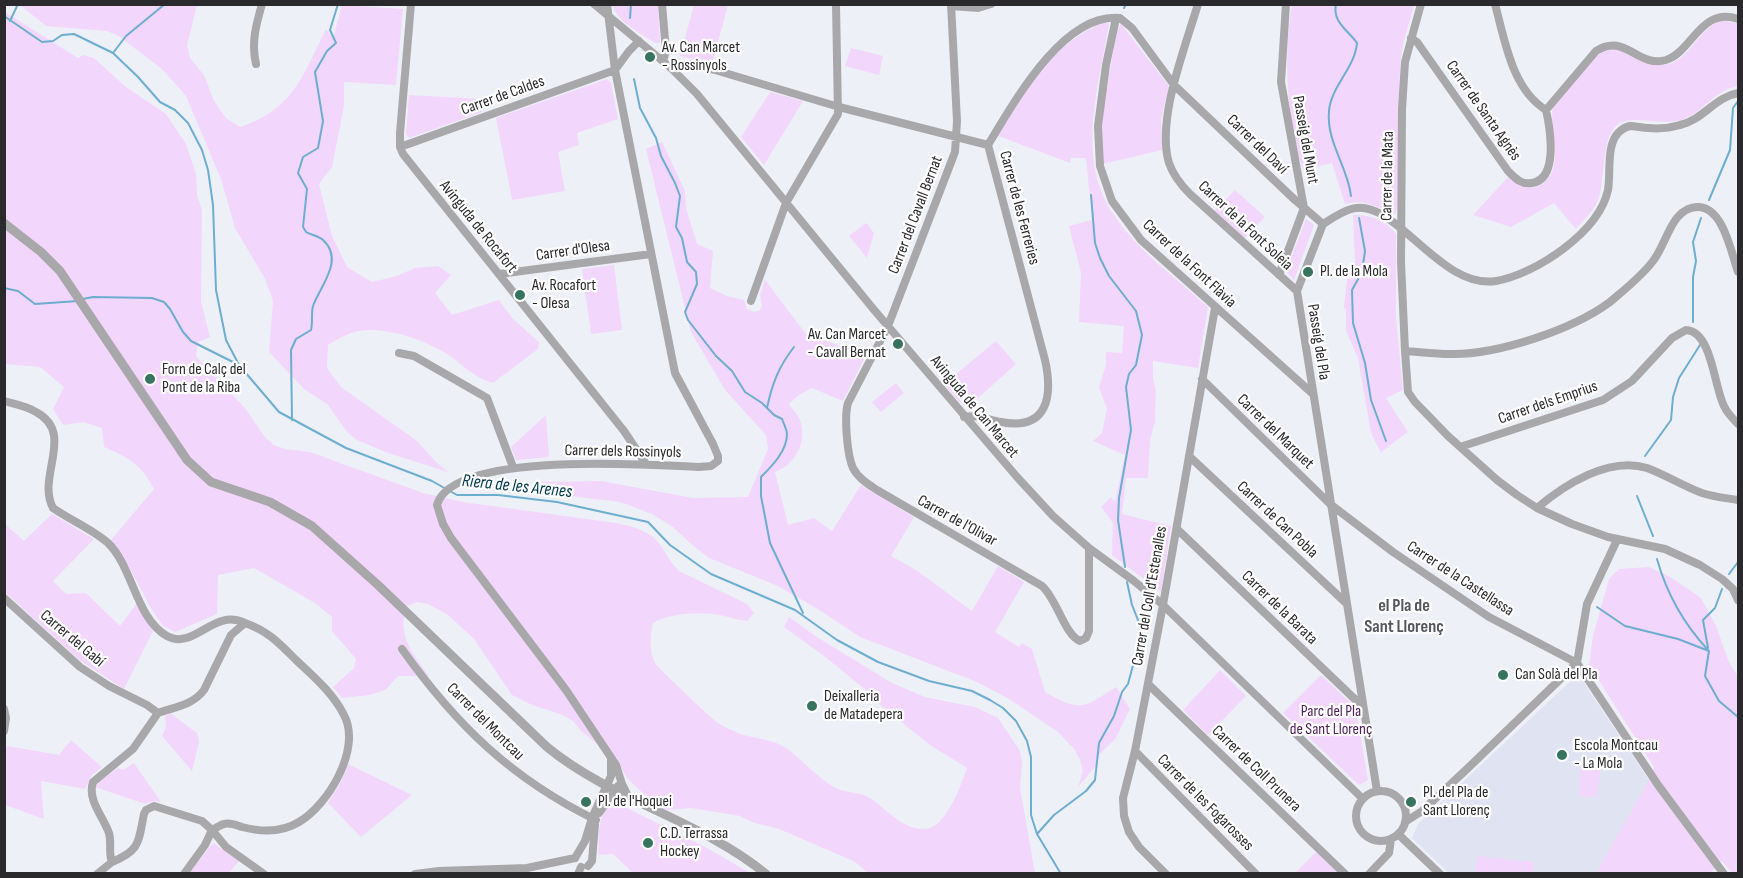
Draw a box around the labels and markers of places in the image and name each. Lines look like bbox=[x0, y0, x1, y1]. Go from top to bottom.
place label: Av. Can Marcet - Rossinyols bbox=[662, 38, 740, 76]
marker: Av. Can Marcet - Rossinyols bbox=[643, 50, 657, 64]
place label: Pl. de la Mola bbox=[1320, 262, 1388, 282]
marker: Pl. de la Mola bbox=[1301, 265, 1315, 279]
place label: Av. Rocafort - Olesa bbox=[532, 276, 596, 314]
marker: Av. Rocafort - Olesa bbox=[513, 288, 527, 302]
place label: Av. Can Marcet - Cavall Bernat bbox=[807, 325, 886, 363]
marker: Av. Can Marcet - Cavall Bernat bbox=[891, 337, 905, 351]
place label: Forn de Calç del Pont de la Riba bbox=[162, 360, 246, 398]
marker: Forn de Calç del Pont de la Riba bbox=[143, 372, 157, 386]
place label: Can Solà del Pla bbox=[1515, 665, 1598, 685]
marker: Can Solà del Pla bbox=[1496, 668, 1510, 682]
place label: Deixalleria de Matadepera bbox=[824, 687, 903, 725]
marker: Deixalleria de Matadepera bbox=[805, 699, 819, 713]
place label: Escola Montcau - La Mola bbox=[1574, 736, 1658, 774]
marker: Escola Montcau - La Mola bbox=[1555, 748, 1569, 762]
place label: Pl. del Pla de Sant Llorenç bbox=[1423, 783, 1490, 821]
place label: Pl. de l'Hoquei bbox=[598, 792, 672, 812]
marker: Pl. de l'Hoquei bbox=[579, 795, 593, 809]
marker: Pl. del Pla de Sant Llorenç bbox=[1404, 795, 1418, 809]
place label: C.D. Terrassa Hockey bbox=[660, 824, 728, 862]
marker: C.D. Terrassa Hockey bbox=[641, 836, 655, 850]

